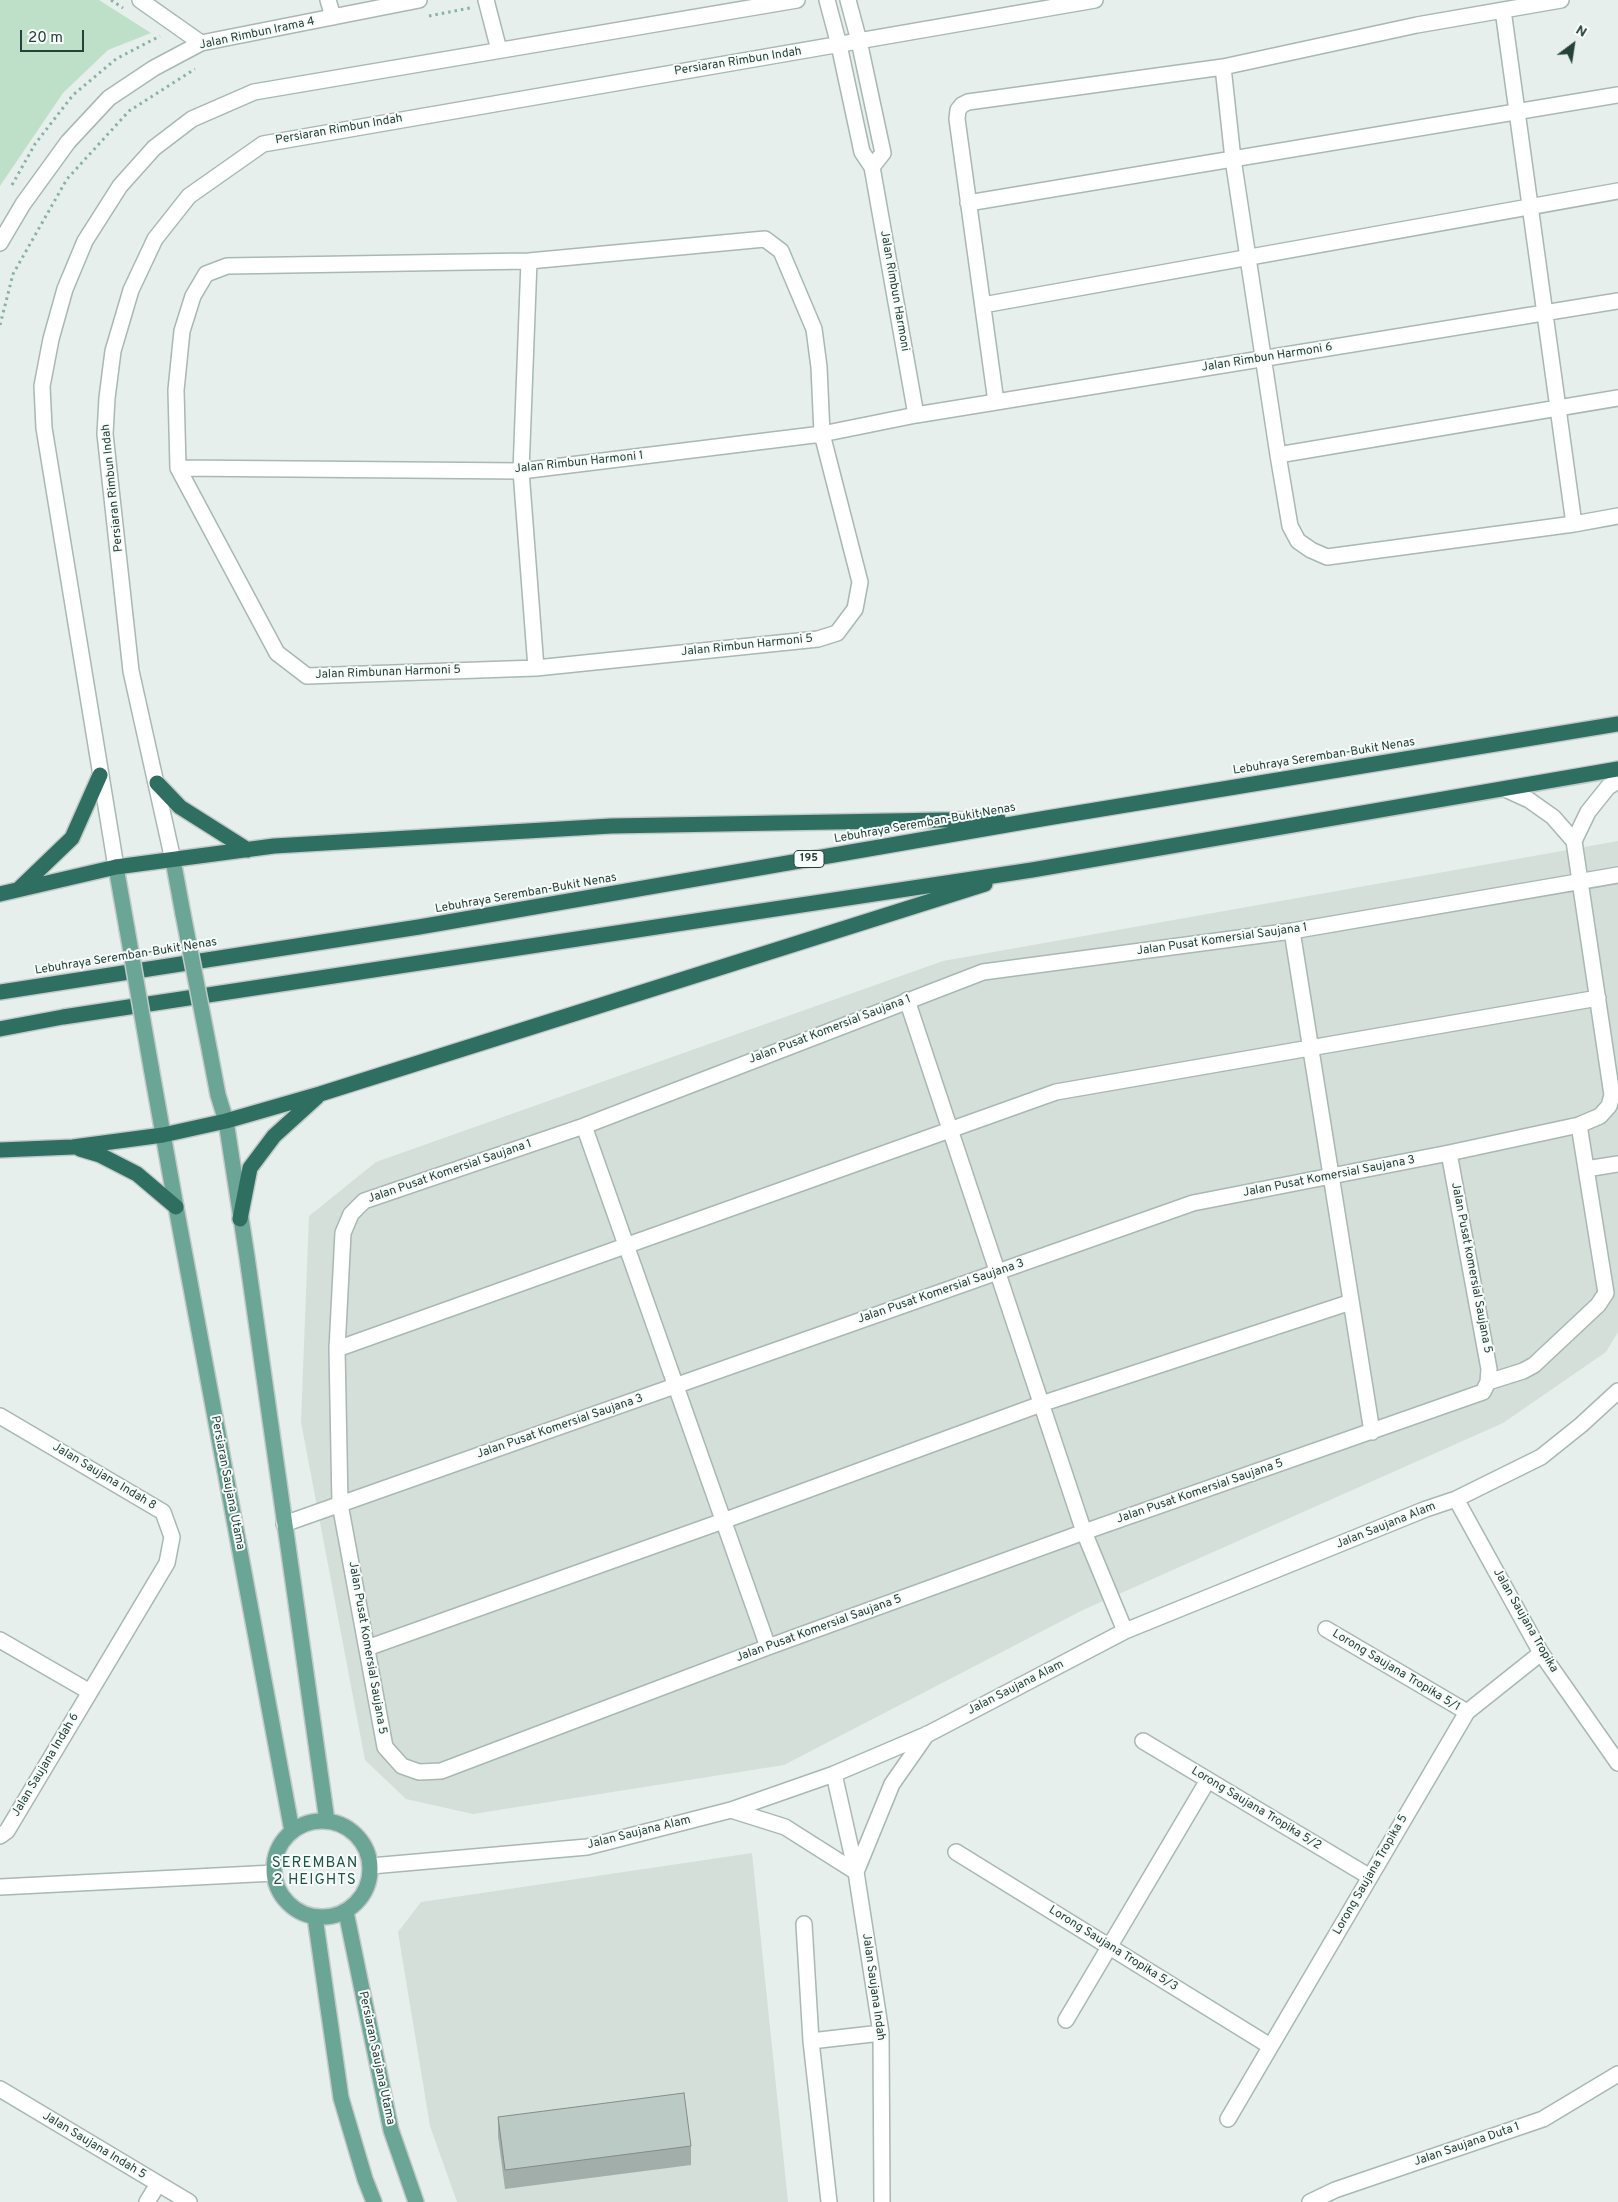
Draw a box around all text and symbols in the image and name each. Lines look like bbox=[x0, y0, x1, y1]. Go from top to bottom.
street label: Jalan Rimbun Irama 4 bbox=[198, 15, 316, 53]
scale bar bbox=[22, 20, 86, 52]
north arrow bbox=[1548, 20, 1598, 70]
text: N bbox=[1572, 22, 1590, 42]
text: 20 m bbox=[28, 29, 63, 48]
street label: Persiaran Rimbun Indah bbox=[673, 45, 803, 79]
street label: Persiaran Rimbun Indah bbox=[274, 112, 404, 148]
street label: Jalan Rimbun Harmoni bbox=[876, 230, 912, 352]
street label: Jalan Rimbun Harmoni 6 bbox=[1201, 341, 1333, 375]
street label: Persiaran Rimbun Indah bbox=[99, 423, 127, 553]
street label: Jalan Rimbun Harmoni 1 bbox=[514, 449, 644, 477]
street label: Jalan Rimbun Harmoni 5 bbox=[680, 632, 814, 660]
street label: Jalan Rimbunan Harmoni 5 bbox=[315, 663, 461, 683]
street label: Lebuhraya Seremban-Bukit Nenas bbox=[1232, 735, 1416, 779]
street label: Lebuhraya Seremban-Bukit Nenas bbox=[833, 801, 1017, 847]
road number: 195 bbox=[794, 851, 824, 868]
street label: Lebuhraya Seremban-Bukit Nenas bbox=[434, 871, 618, 917]
street label: Jalan Pusat Komersial Saujana 1 bbox=[1136, 921, 1308, 959]
street label: Lebuhraya Seremban-Bukit Nenas bbox=[34, 935, 218, 979]
street label: Jalan Pusat Komersial Saujana 1 bbox=[747, 992, 913, 1068]
street label: Jalan Pusat Komersial Saujana 1 bbox=[366, 1137, 534, 1207]
street label: Jalan Pusat Komersial Saujana 3 bbox=[1242, 1153, 1416, 1201]
street label: Jalan Pusat komersial Saujana 5 bbox=[1447, 1181, 1495, 1355]
street label: Jalan Pusat Komersial Saujana 3 bbox=[856, 1257, 1026, 1327]
street label: Jalan Pusat Komersial Saujana 3 bbox=[475, 1392, 645, 1462]
street label: Persiaran Saujana Utama bbox=[207, 1415, 247, 1551]
street label: Jalan Saujana Indah 8 bbox=[50, 1440, 158, 1514]
street label: Jalan Pusat Komersial Saujana 5 bbox=[1115, 1457, 1285, 1527]
street label: Jalan Saujana Alam bbox=[1334, 1499, 1438, 1553]
street label: Jalan Pusat Komersial Saujana 5 bbox=[345, 1560, 389, 1736]
street label: Jalan Saujana Tropika bbox=[1489, 1567, 1561, 1675]
street label: Jalan Pusat Komersial Saujana 5 bbox=[734, 1592, 904, 1666]
street label: Lorong Saujana Tropika 5/1 bbox=[1329, 1627, 1463, 1715]
street label: Jalan Saujana Alam bbox=[965, 1657, 1067, 1719]
street label: Jalan Saujana Indah 6 bbox=[9, 1711, 83, 1819]
street label: Lorong Saujana Tropika 5/2 bbox=[1188, 1764, 1324, 1854]
street label: Lorong Saujana Tropika 5 bbox=[1331, 1812, 1411, 1938]
street label: Jalan Saujana Alam bbox=[586, 1813, 692, 1853]
district label: SEREMBAN 2 HEIGHTS bbox=[271, 1855, 359, 1890]
street label: Lorong Saujana Tropika 5/3 bbox=[1046, 1903, 1180, 1995]
street label: Jalan Saujana Indah bbox=[858, 1932, 888, 2042]
street label: Persiaran Saujana Utama bbox=[355, 1990, 397, 2126]
street label: Jalan Saujana Indah 5 bbox=[39, 2109, 149, 2183]
street label: Jalan Saujana Duta 1 bbox=[1412, 2120, 1522, 2170]

